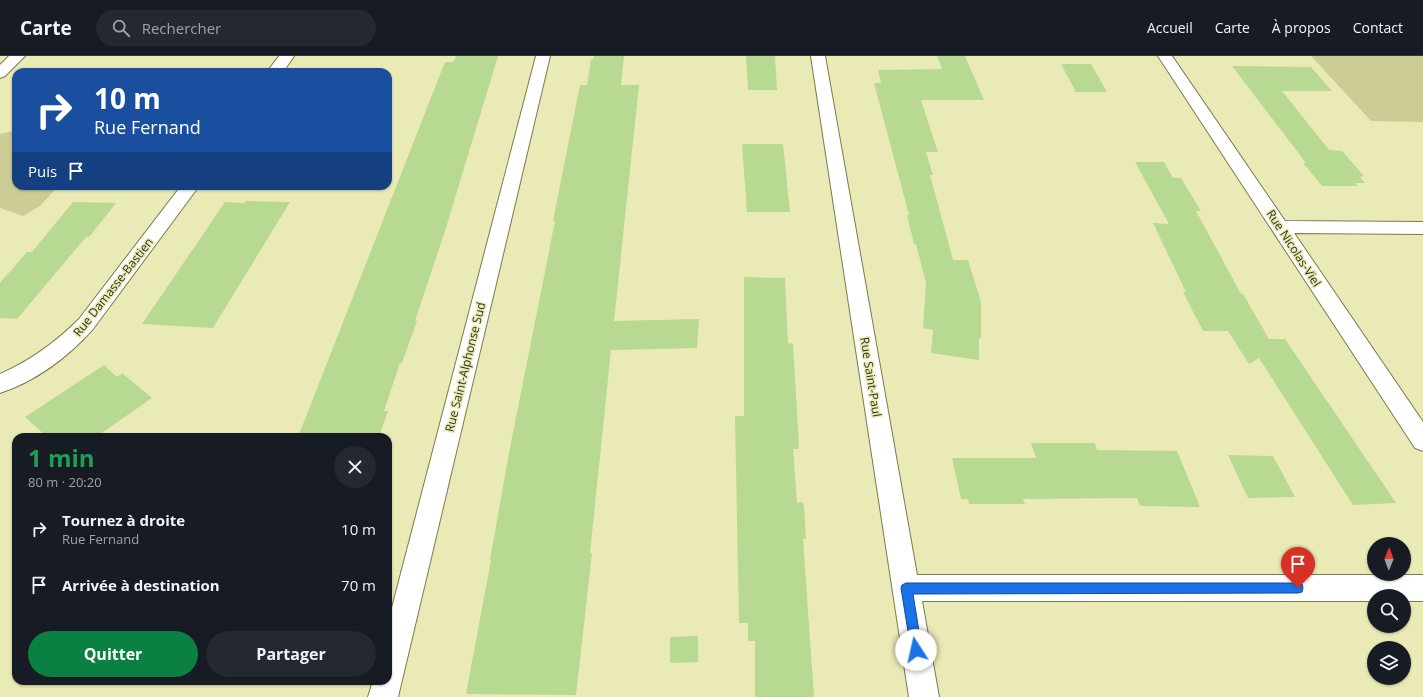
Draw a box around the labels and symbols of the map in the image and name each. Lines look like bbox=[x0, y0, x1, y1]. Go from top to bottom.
street label: Rue Nicolas-Viel bbox=[1263, 206, 1325, 290]
street label: Rue Damasse-Bastien bbox=[69, 234, 157, 340]
street label: Rue Saint-Alphonse Sud bbox=[441, 300, 489, 434]
street label: Rue Saint-Paul bbox=[856, 336, 886, 418]
north arrow bbox=[1367, 537, 1411, 581]
pin bbox=[1281, 547, 1315, 588]
position arrow bbox=[895, 629, 937, 671]

